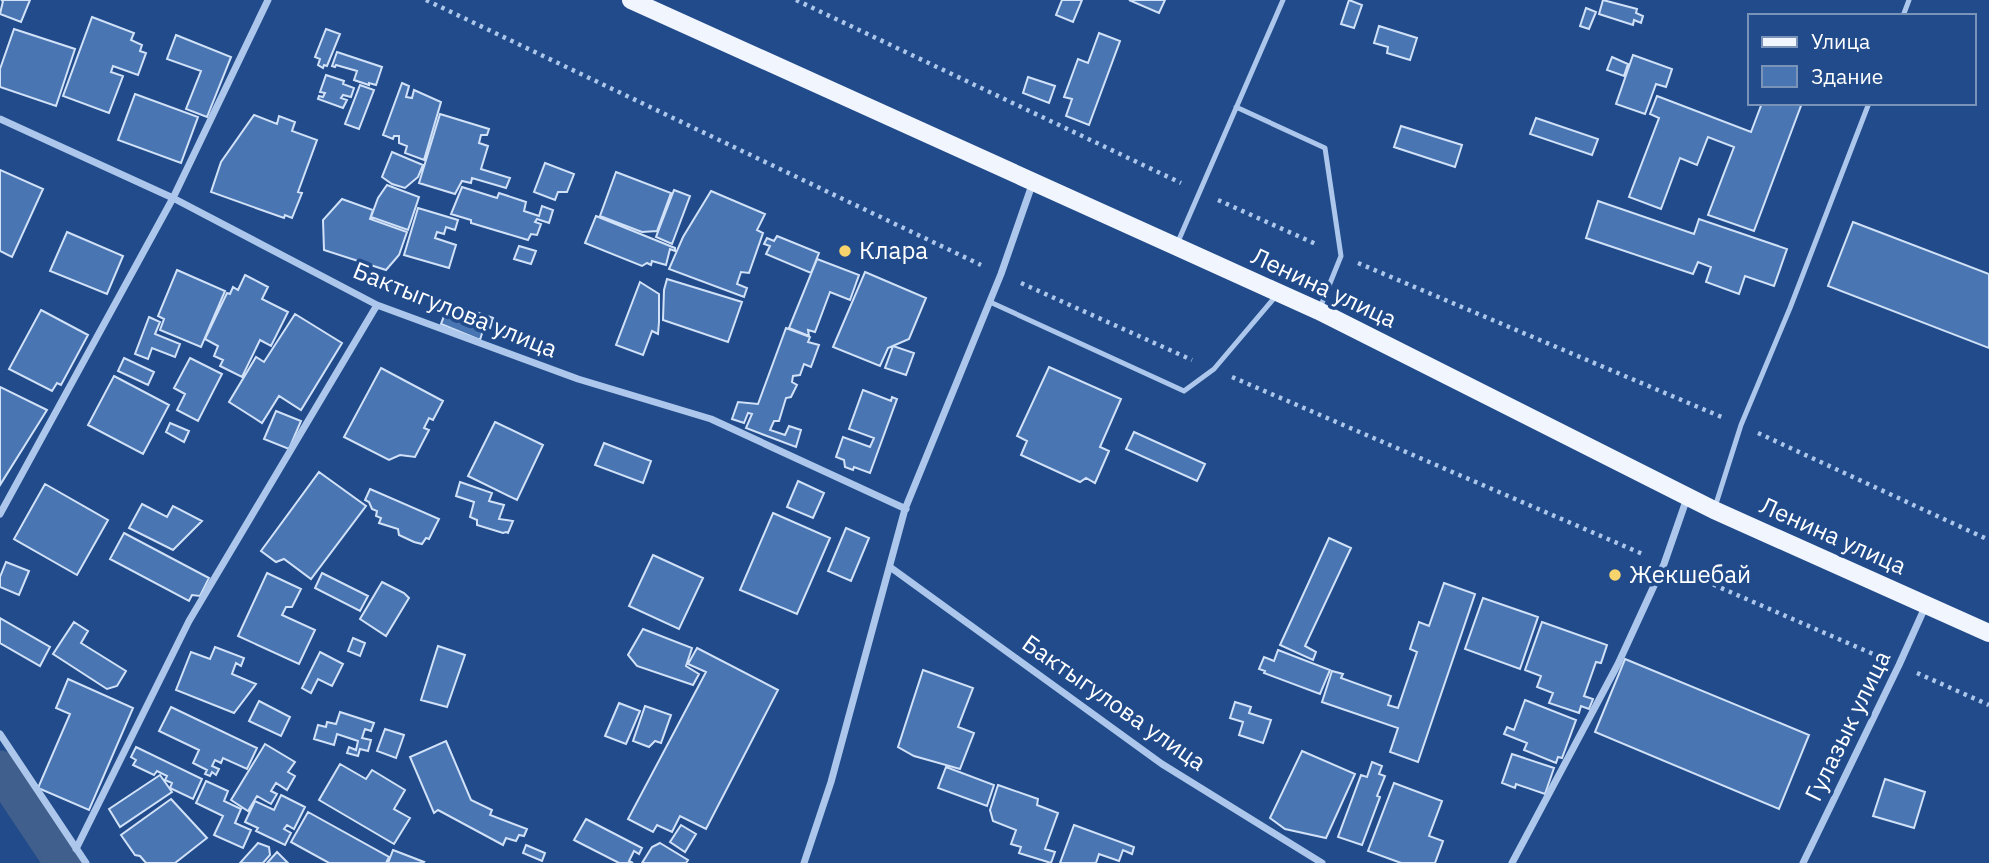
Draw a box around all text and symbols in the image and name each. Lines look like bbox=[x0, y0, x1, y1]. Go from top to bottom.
legend bbox=[1748, 14, 1975, 105]
text: Улица bbox=[1811, 27, 1870, 55]
text: Здание bbox=[1811, 62, 1883, 90]
place label: Клара bbox=[859, 234, 928, 266]
street label: Ленина улица bbox=[1247, 239, 1402, 335]
marker: Клара bbox=[837, 243, 853, 259]
street label: Бактыгулова улица bbox=[349, 254, 562, 365]
street label: Ленина улица bbox=[1755, 489, 1912, 582]
place label: Жекшебай bbox=[1629, 558, 1751, 590]
marker: Жекшебай bbox=[1607, 567, 1623, 583]
street label: Бактыгулова улица bbox=[1016, 627, 1213, 778]
street label: Гулазык улица bbox=[1797, 645, 1897, 806]

